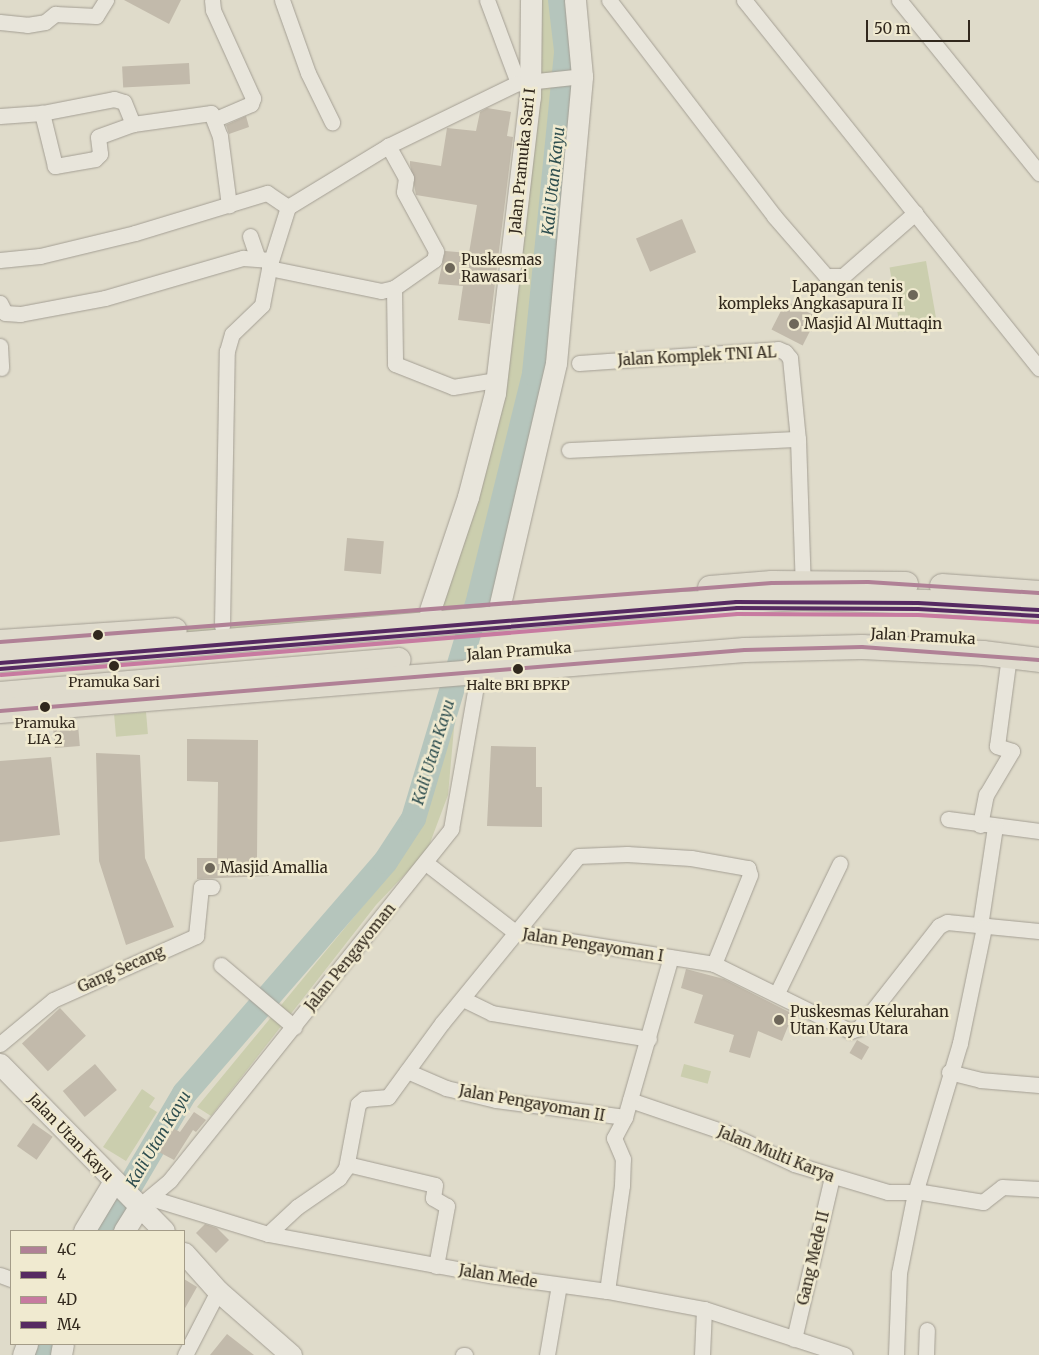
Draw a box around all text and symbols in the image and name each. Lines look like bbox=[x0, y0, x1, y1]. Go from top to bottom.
scale bar bbox=[869, 10, 973, 42]
text: 50 m bbox=[874, 19, 911, 38]
street label: Jalan Pramuka Sari I bbox=[505, 87, 539, 235]
water label: Kali Utan Kayu bbox=[538, 126, 568, 236]
place label: Puskesmas Rawasari bbox=[461, 250, 542, 285]
marker: Puskesmas Rawasari bbox=[443, 261, 457, 275]
place label: Lapangan tenis kompleks Angkasapura II bbox=[718, 277, 903, 312]
marker: Lapangan tenis kompleks Angkasapura II bbox=[907, 289, 919, 301]
place label: Masjid Al Muttaqin bbox=[804, 315, 942, 333]
marker: Masjid Al Muttaqin bbox=[788, 318, 800, 330]
street label: Jalan Komplek TNI AL bbox=[617, 343, 777, 369]
street label: Jalan Pramuka bbox=[870, 624, 976, 648]
unlabelled marker bbox=[93, 630, 103, 640]
street label: Jalan Pramuka bbox=[466, 638, 572, 664]
marker: Pramuka Sari bbox=[109, 661, 119, 671]
marker: Halte BRI BPKP bbox=[513, 664, 523, 674]
place label: Pramuka Sari bbox=[68, 674, 160, 690]
place label: Halte BRI BPKP bbox=[466, 677, 570, 693]
water label: Kali Utan Kayu bbox=[408, 697, 458, 807]
marker: Pramuka LIA 2 bbox=[40, 702, 50, 712]
place label: Pramuka LIA 2 bbox=[14, 715, 76, 748]
place label: Masjid Amallia bbox=[220, 859, 328, 877]
marker: Masjid Amallia bbox=[204, 862, 216, 874]
street label: Jalan Pengayoman bbox=[301, 899, 399, 1015]
street label: Jalan Pengayoman I bbox=[521, 925, 665, 965]
street label: Gang Secang bbox=[75, 942, 167, 996]
place label: Puskesmas Kelurahan Utan Kayu Utara bbox=[790, 1002, 949, 1037]
marker: Puskesmas Kelurahan Utan Kayu Utara bbox=[772, 1013, 786, 1027]
street label: Jalan Pengayoman II bbox=[457, 1081, 607, 1125]
water label: Kali Utan Kayu bbox=[122, 1087, 194, 1191]
street label: Jalan Utan Kayu bbox=[25, 1089, 117, 1185]
street label: Jalan Multi Karya bbox=[715, 1122, 837, 1186]
street label: Gang Mede II bbox=[793, 1209, 833, 1307]
legend bbox=[10, 1230, 185, 1345]
text: 4C bbox=[57, 1240, 76, 1259]
street label: Jalan Mede bbox=[457, 1261, 539, 1291]
text: 4 bbox=[57, 1265, 66, 1284]
text: 4D bbox=[57, 1290, 77, 1309]
text: M4 bbox=[57, 1315, 81, 1334]

